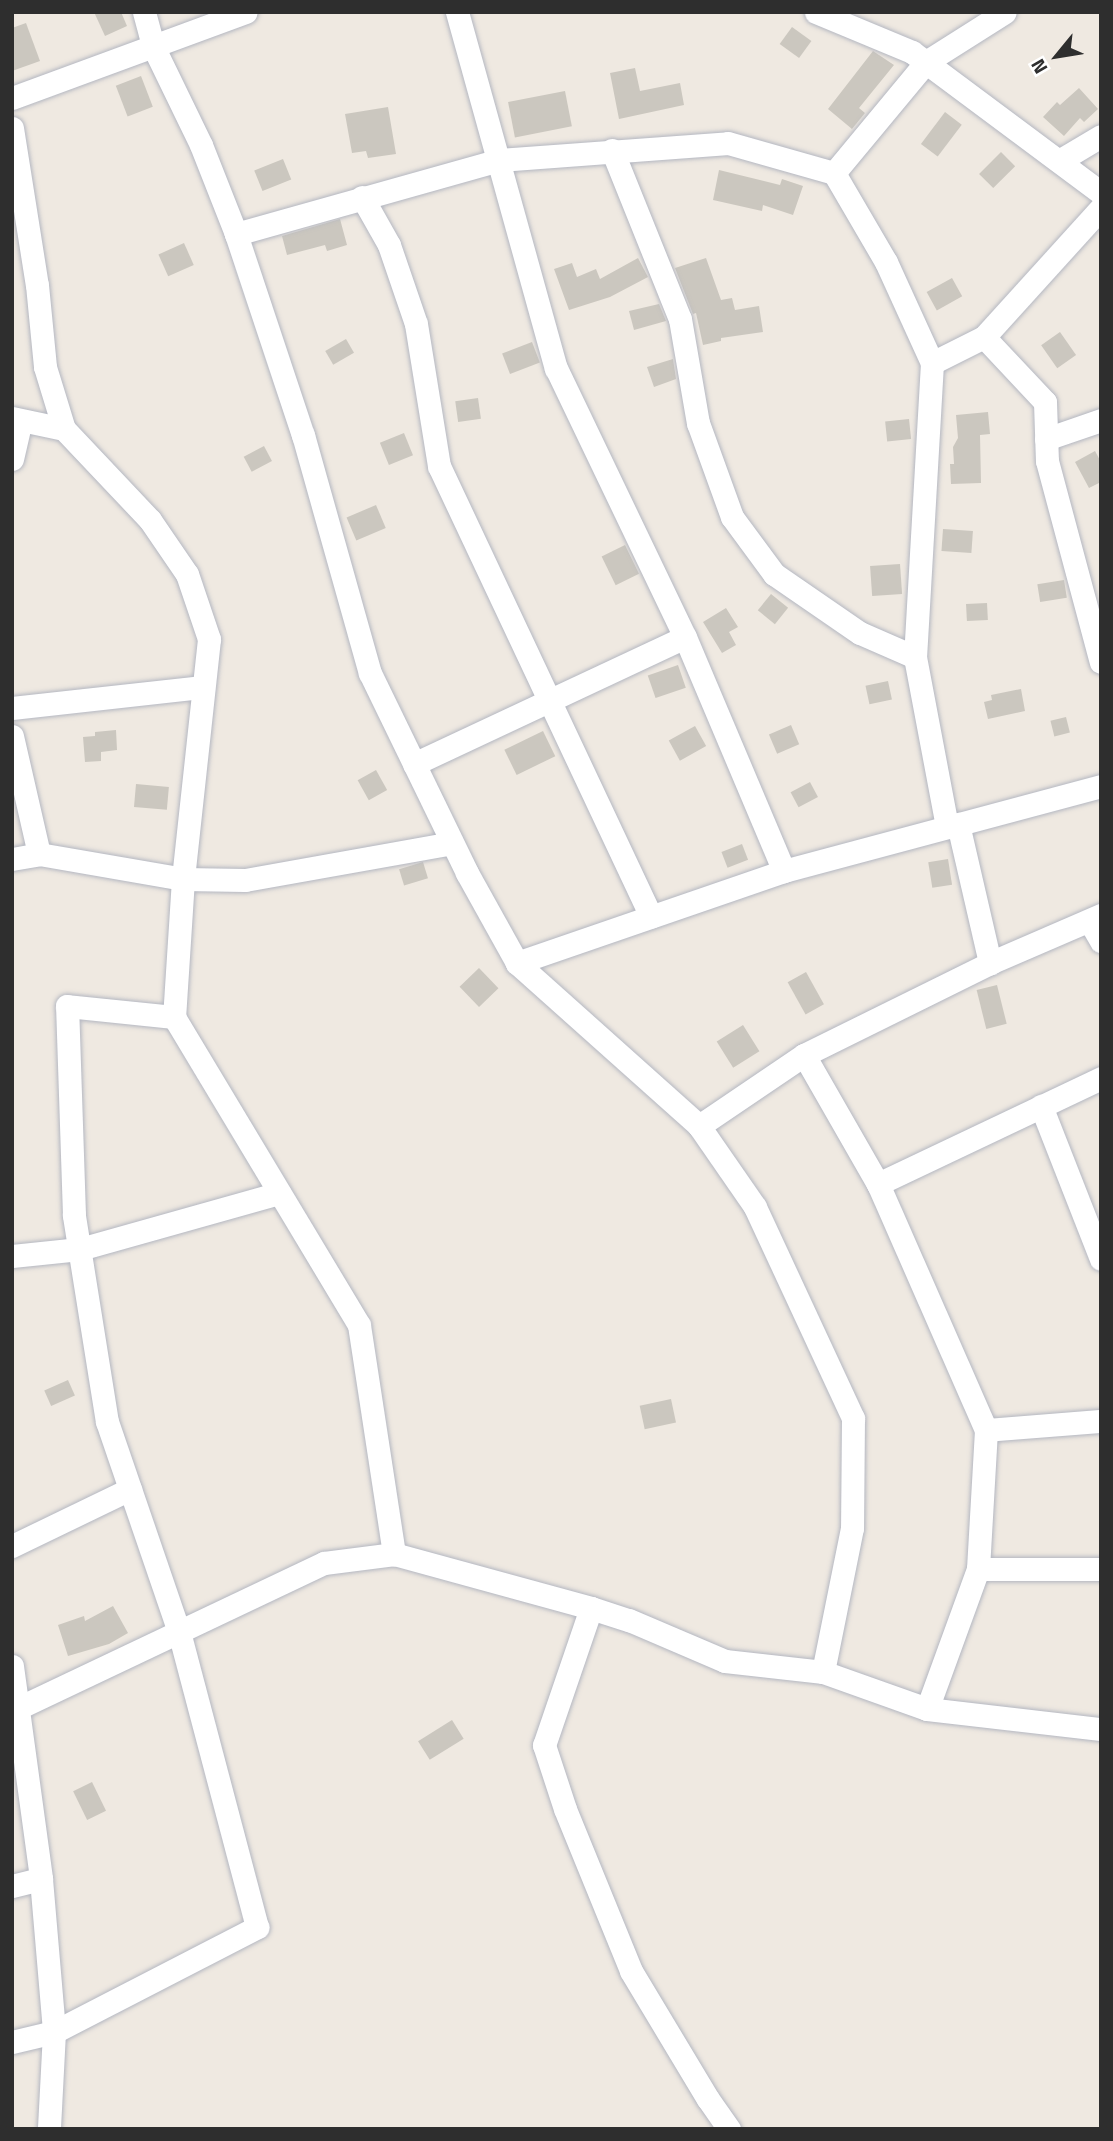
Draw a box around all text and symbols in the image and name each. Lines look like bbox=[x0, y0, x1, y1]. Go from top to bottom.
north arrow bbox=[1022, 21, 1092, 91]
text: N bbox=[1023, 54, 1054, 80]

